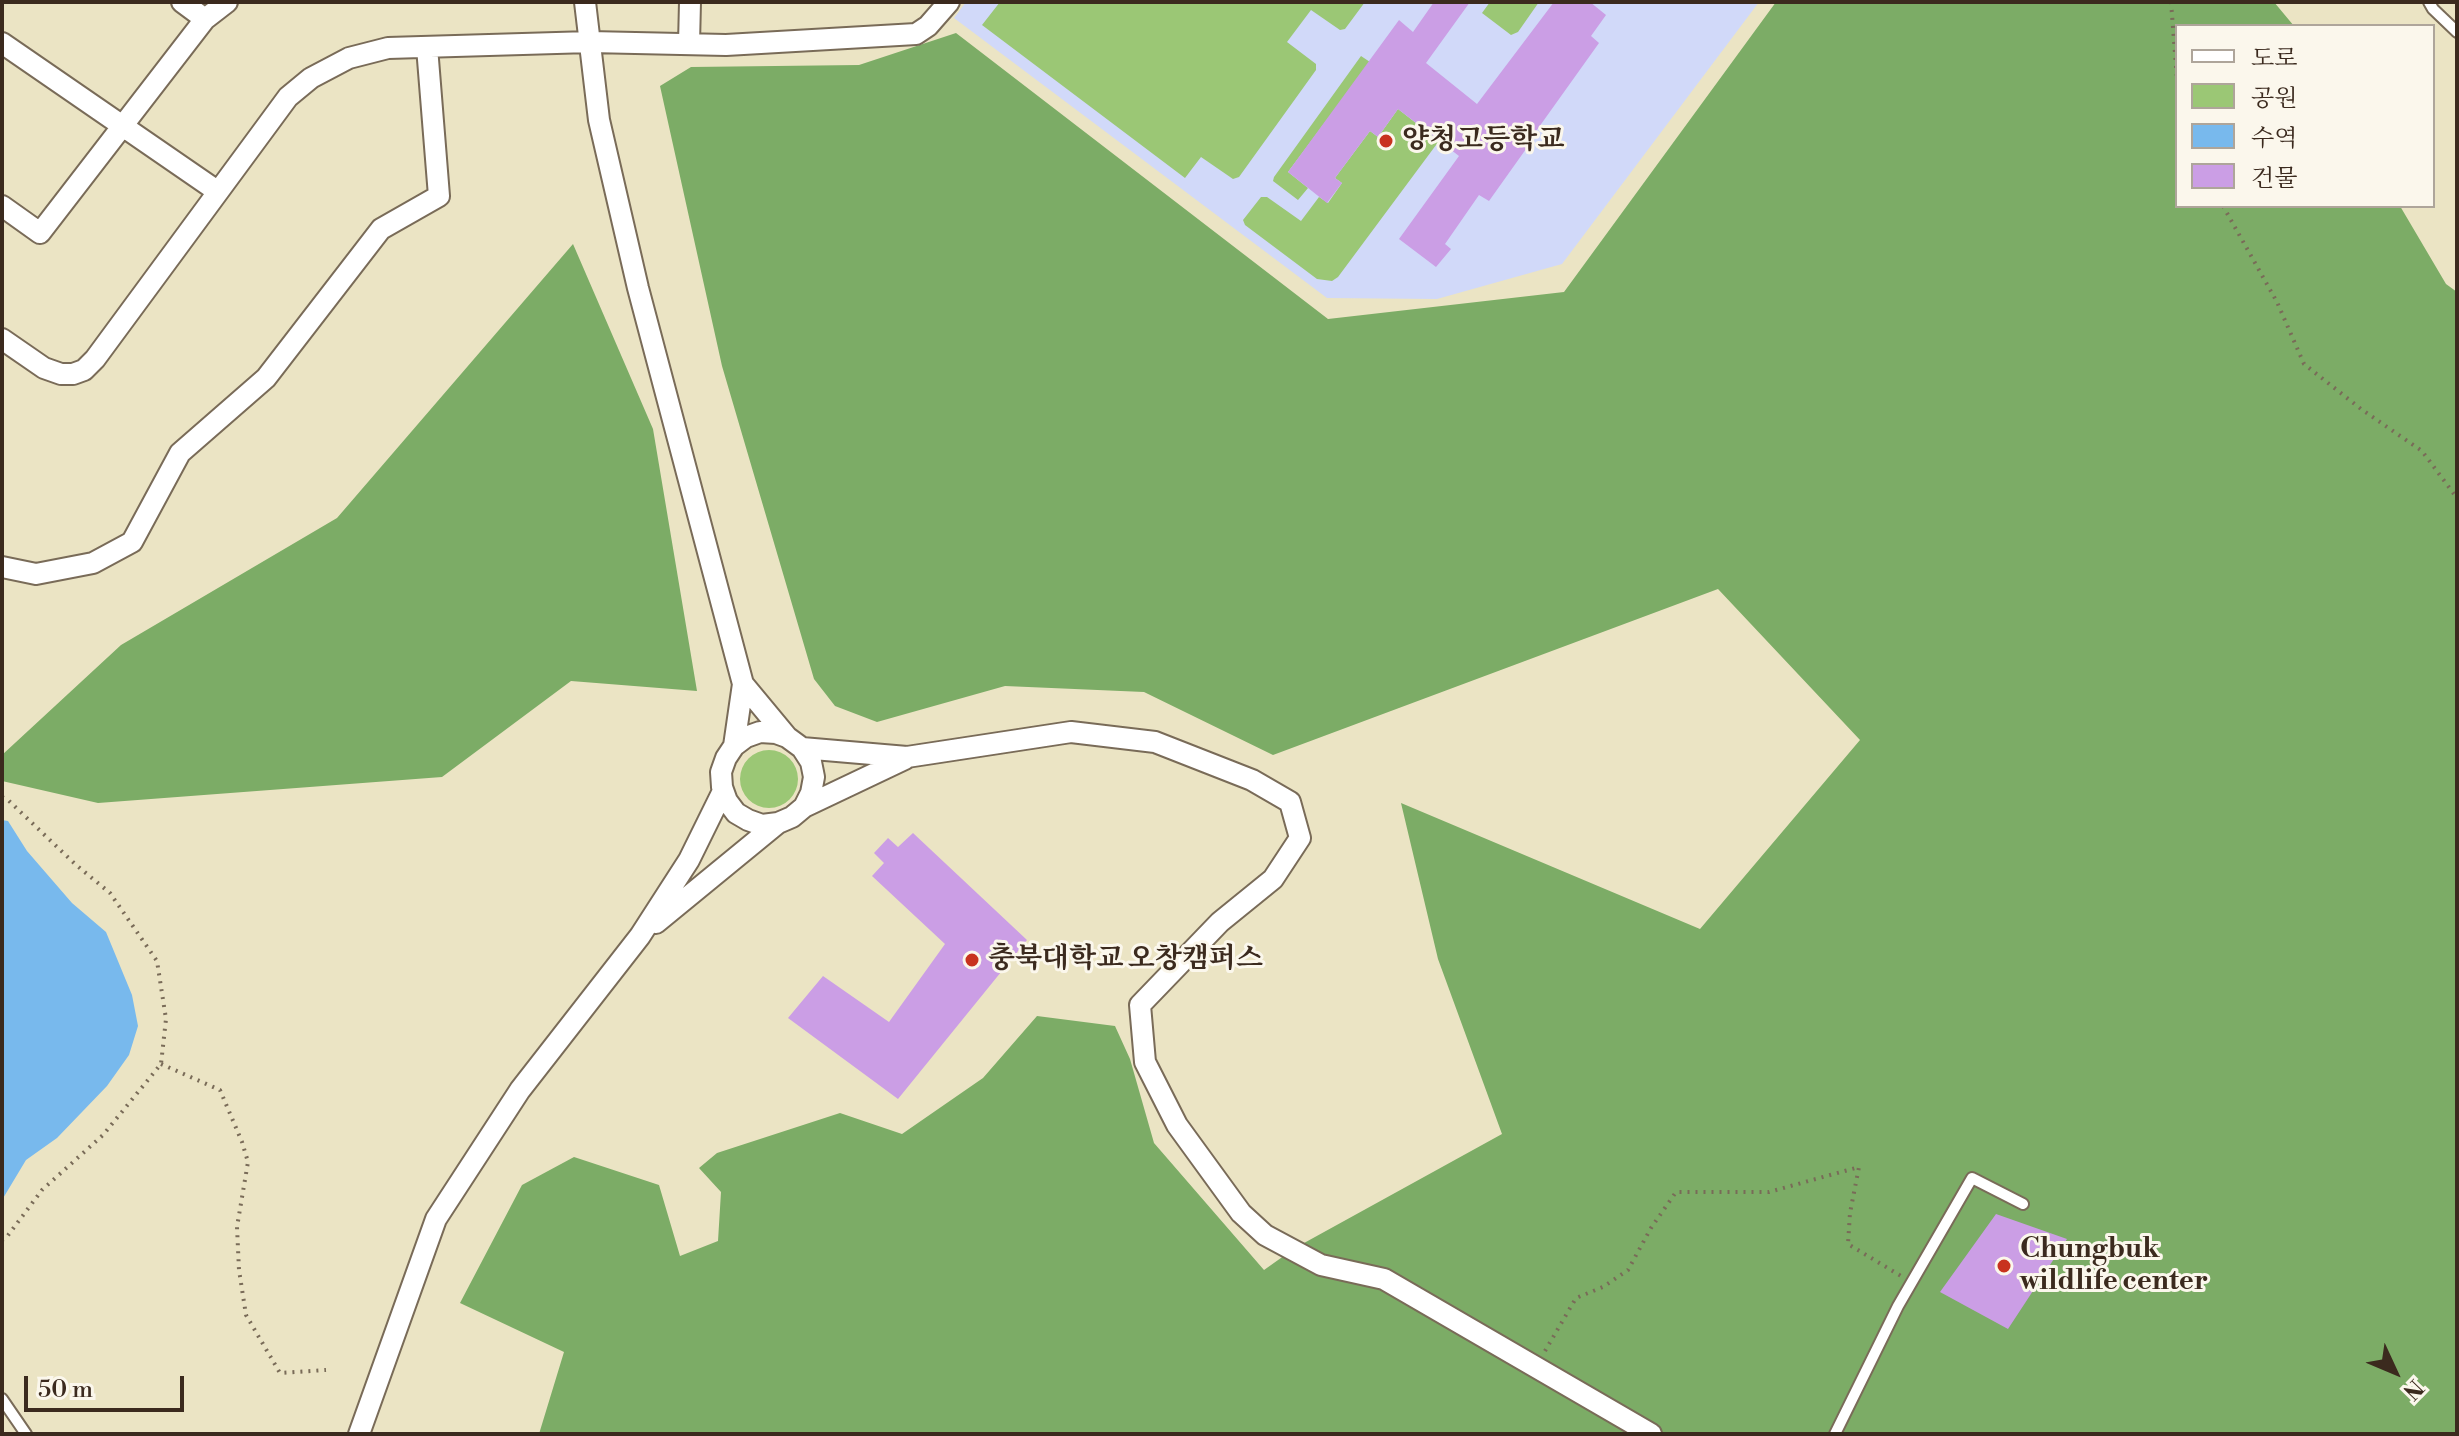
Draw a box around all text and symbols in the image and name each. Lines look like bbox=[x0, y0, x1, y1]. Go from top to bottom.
legend bbox=[2175, 24, 2435, 208]
text: 도로 bbox=[2251, 44, 2297, 74]
text: 공원 bbox=[2251, 84, 2297, 114]
place label: 양청고등학교 bbox=[1402, 124, 1564, 158]
text: 수역 bbox=[2251, 124, 2297, 154]
marker: 양청고등학교 bbox=[1377, 132, 1395, 150]
text: 건물 bbox=[2251, 164, 2297, 194]
place label: 충북대학교 오창캠퍼스 bbox=[988, 943, 1263, 977]
marker: 충북대학교 오창캠퍼스 bbox=[963, 951, 981, 969]
place label: Chungbuk wildlife center bbox=[2020, 1233, 2208, 1299]
marker: Chungbuk wildlife center bbox=[1995, 1257, 2013, 1275]
north arrow bbox=[2355, 1332, 2435, 1412]
scale bar bbox=[28, 1360, 188, 1410]
text: N bbox=[2397, 1373, 2428, 1405]
text: 50 m bbox=[38, 1375, 93, 1405]

